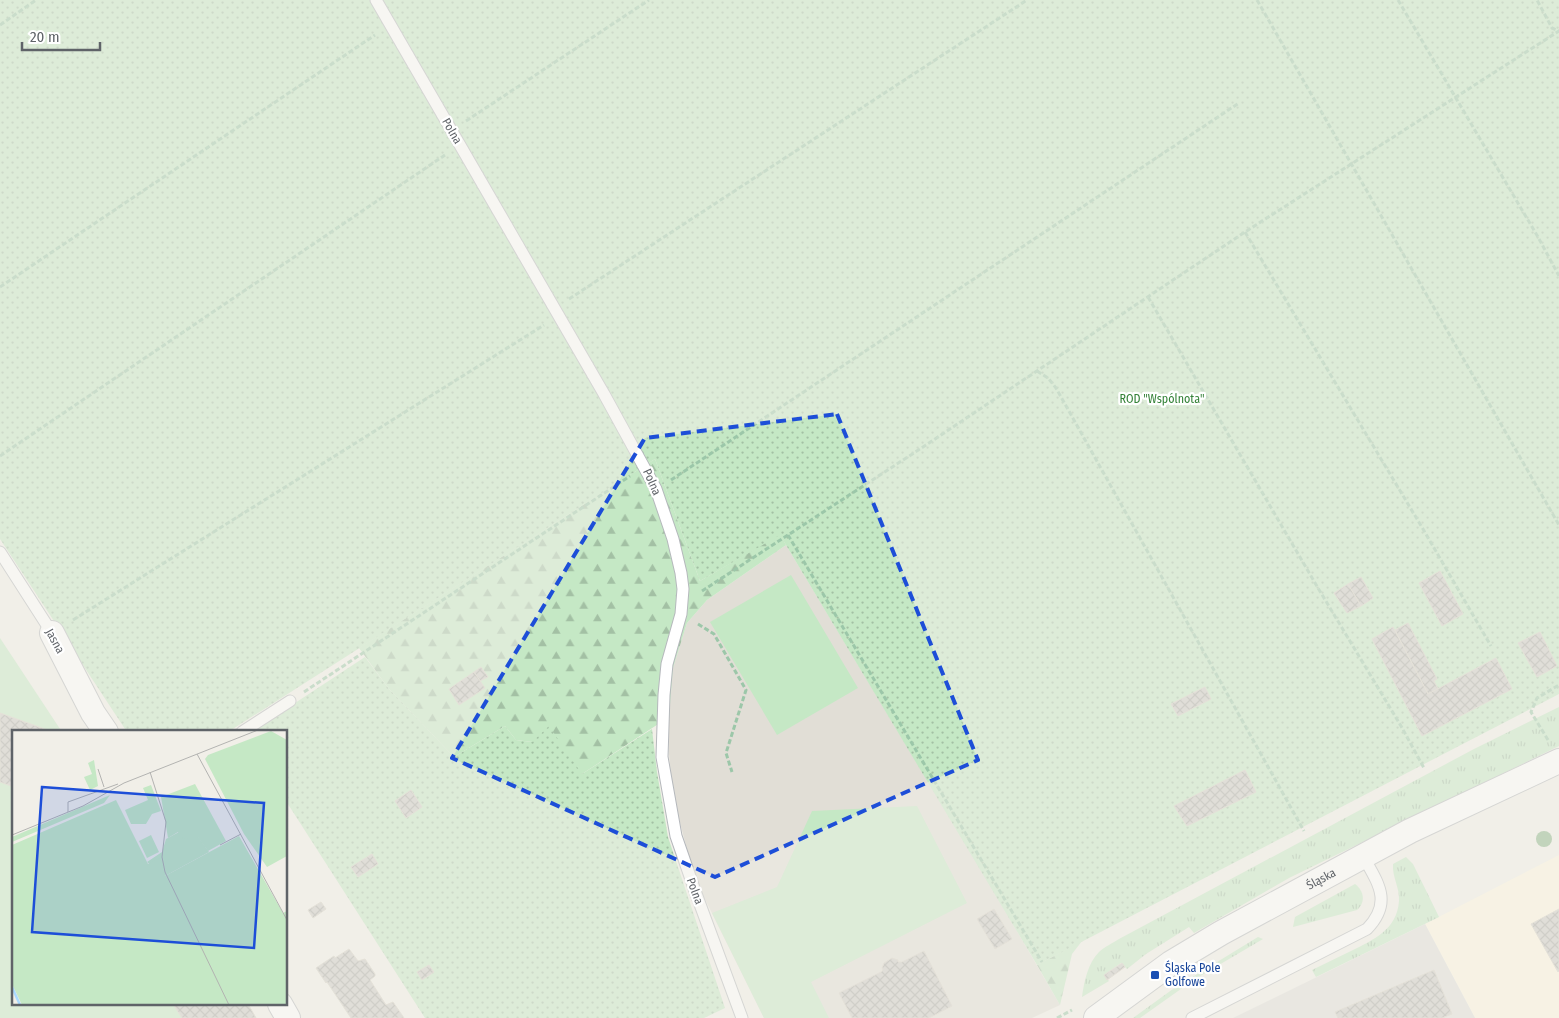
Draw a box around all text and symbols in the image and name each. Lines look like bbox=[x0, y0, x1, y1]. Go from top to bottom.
scale bar bbox=[22, 20, 100, 52]
text: 20 m bbox=[30, 28, 60, 46]
street label: Polna bbox=[439, 116, 465, 147]
park label: ROD "Wspólnota" bbox=[1120, 392, 1204, 406]
street label: Polna bbox=[640, 467, 664, 498]
street label: Jasna bbox=[42, 626, 68, 656]
inset map bbox=[12, 730, 288, 1006]
street label: Śląska bbox=[1303, 865, 1338, 893]
street label: Polna bbox=[684, 876, 706, 906]
place label: Śląska Pole Golfowe bbox=[1165, 960, 1220, 989]
marker: Śląska Pole Golfowe bbox=[1149, 969, 1161, 981]

